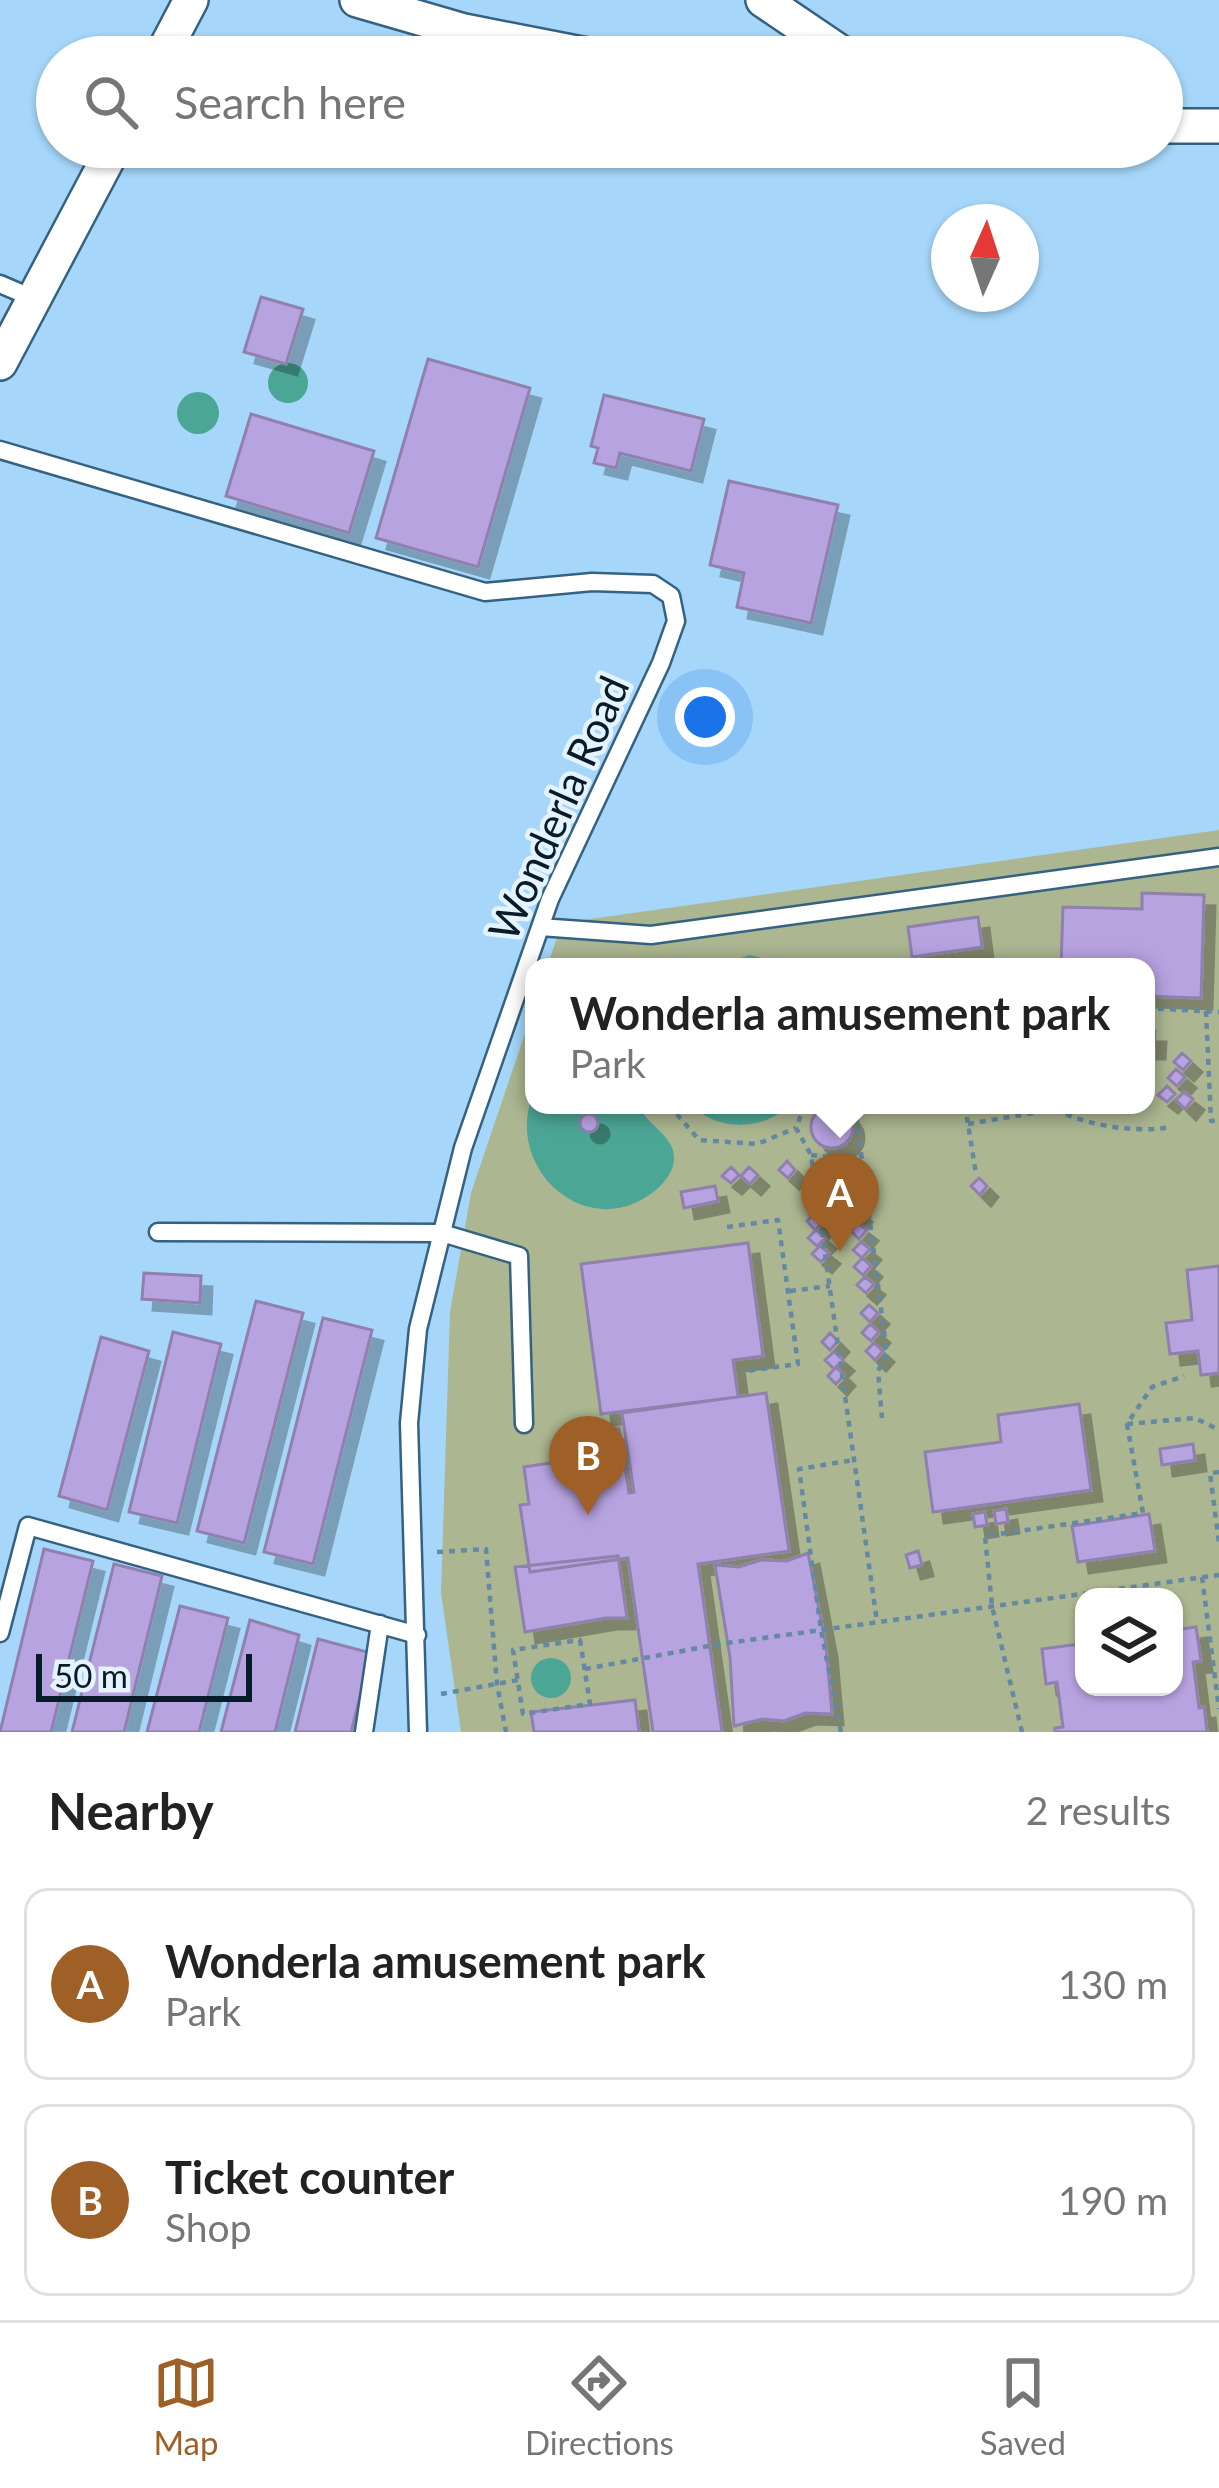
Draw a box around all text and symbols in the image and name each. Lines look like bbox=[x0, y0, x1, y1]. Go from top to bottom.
search box bbox=[36, 36, 1183, 168]
icon: search bbox=[78, 69, 144, 135]
text: Search here bbox=[174, 75, 406, 129]
north arrow bbox=[931, 204, 1039, 312]
street label: Wonderla Road bbox=[477, 668, 639, 948]
your location bbox=[675, 687, 735, 747]
popup bbox=[525, 958, 1155, 1114]
text: Wonderla amusement park bbox=[570, 986, 1110, 1040]
text: Park bbox=[570, 1040, 646, 1086]
pin: A bbox=[801, 1153, 879, 1252]
pin: B bbox=[549, 1416, 627, 1515]
map controls bbox=[1075, 1588, 1183, 1696]
button: layers bbox=[1075, 1588, 1183, 1696]
scale bar bbox=[36, 1648, 252, 1701]
text: 50 m bbox=[54, 1655, 128, 1695]
text: Nearby bbox=[48, 1780, 214, 1841]
text: 2 results bbox=[1026, 1787, 1171, 1833]
text: Wonderla amusement park bbox=[165, 1934, 706, 1988]
text: A bbox=[76, 1961, 104, 2007]
text: 130 m bbox=[1058, 1961, 1168, 2007]
text: Park bbox=[165, 1988, 241, 2034]
text: Ticket counter bbox=[165, 2150, 454, 2204]
text: B bbox=[77, 2177, 103, 2223]
text: 190 m bbox=[1058, 2177, 1168, 2223]
text: Shop bbox=[165, 2204, 252, 2250]
tab: Map bbox=[153, 2350, 219, 2462]
tab: Directions bbox=[525, 2350, 674, 2462]
tab: Saved bbox=[980, 2350, 1066, 2462]

